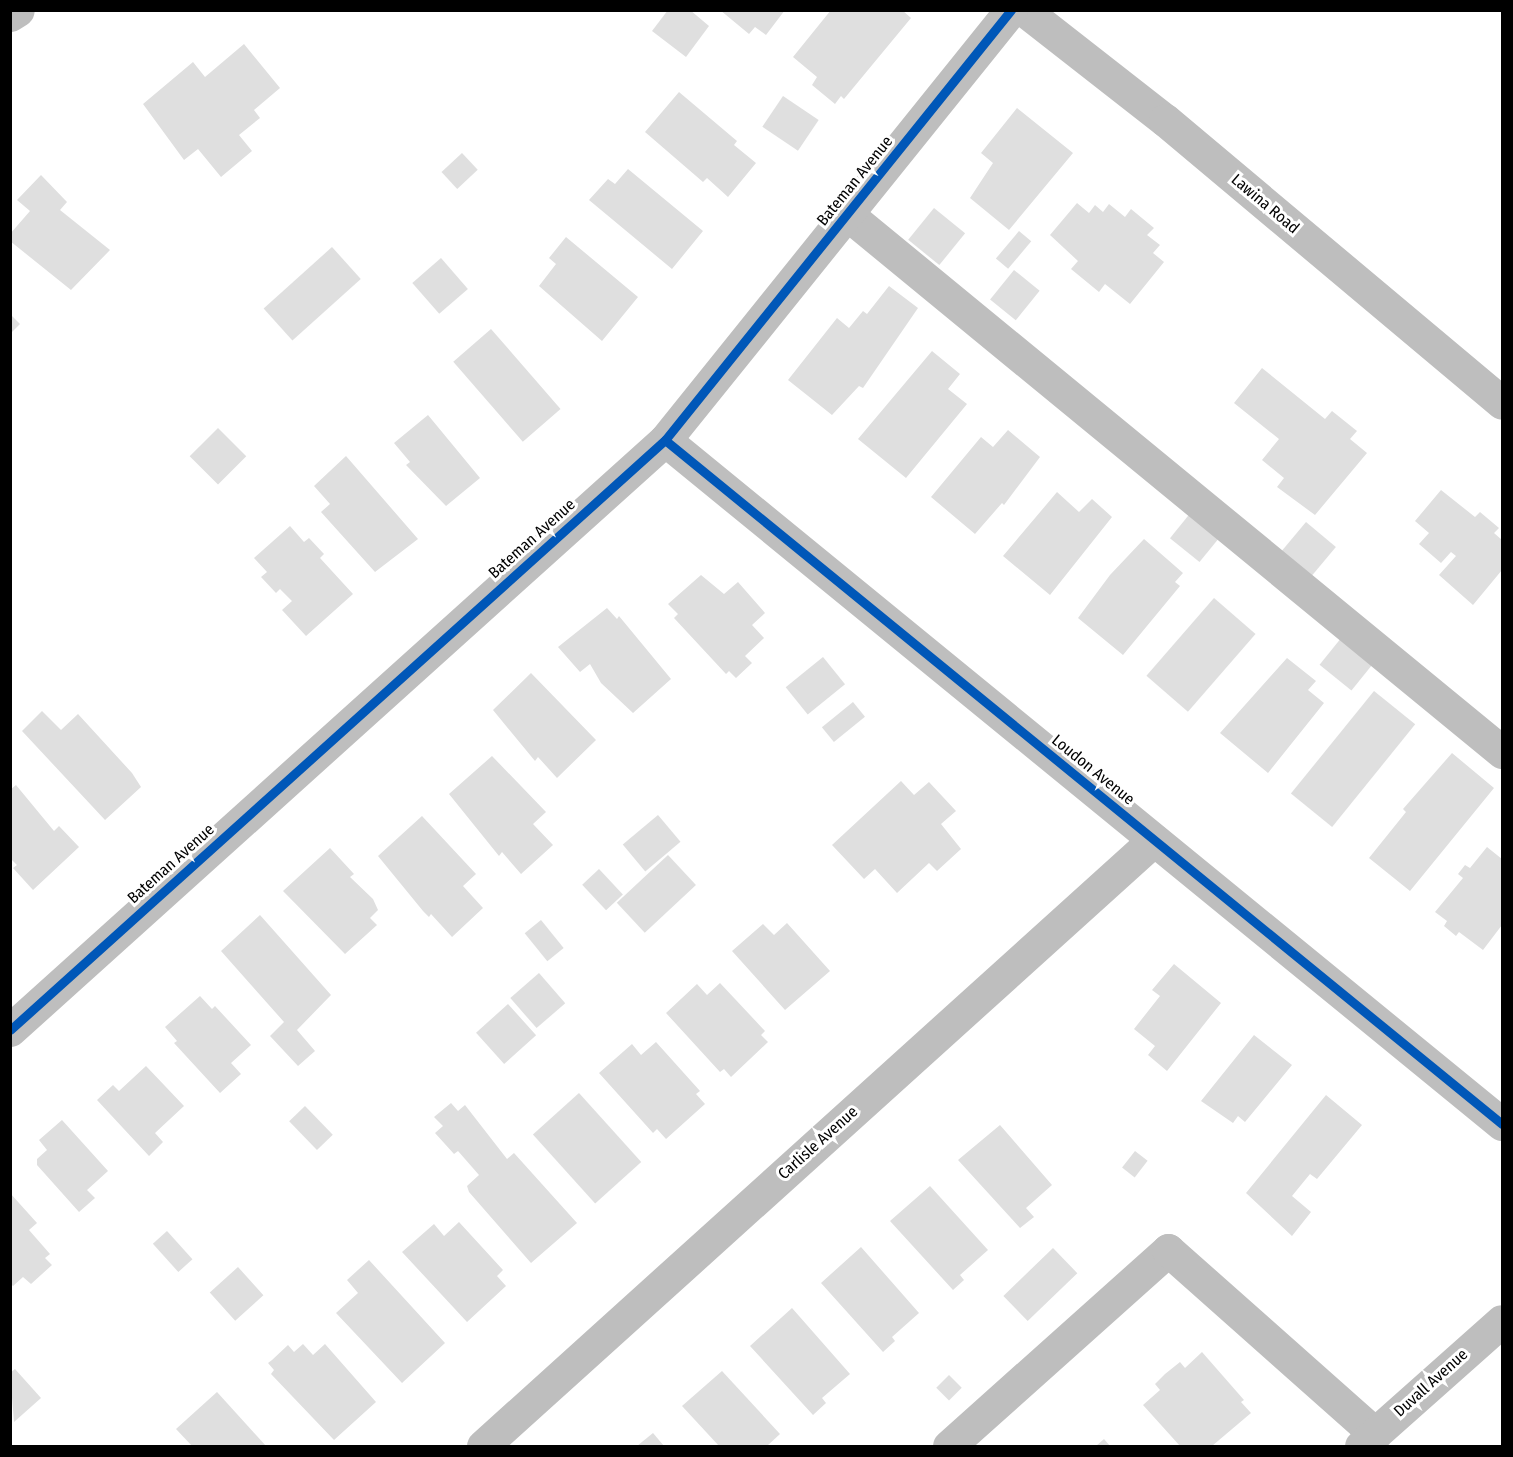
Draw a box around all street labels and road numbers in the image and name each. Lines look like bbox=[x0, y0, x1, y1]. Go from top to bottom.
street label: Bateman Avenue bbox=[813, 132, 897, 230]
street label: Lawina Road bbox=[1227, 170, 1303, 238]
street label: Bateman Avenue bbox=[485, 495, 579, 583]
street label: Loudon Avenue bbox=[1048, 731, 1138, 809]
street label: Bateman Avenue bbox=[124, 820, 218, 908]
street label: Carlisle Avenue bbox=[774, 1102, 862, 1184]
street label: Duvall Avenue bbox=[1390, 1345, 1472, 1421]

